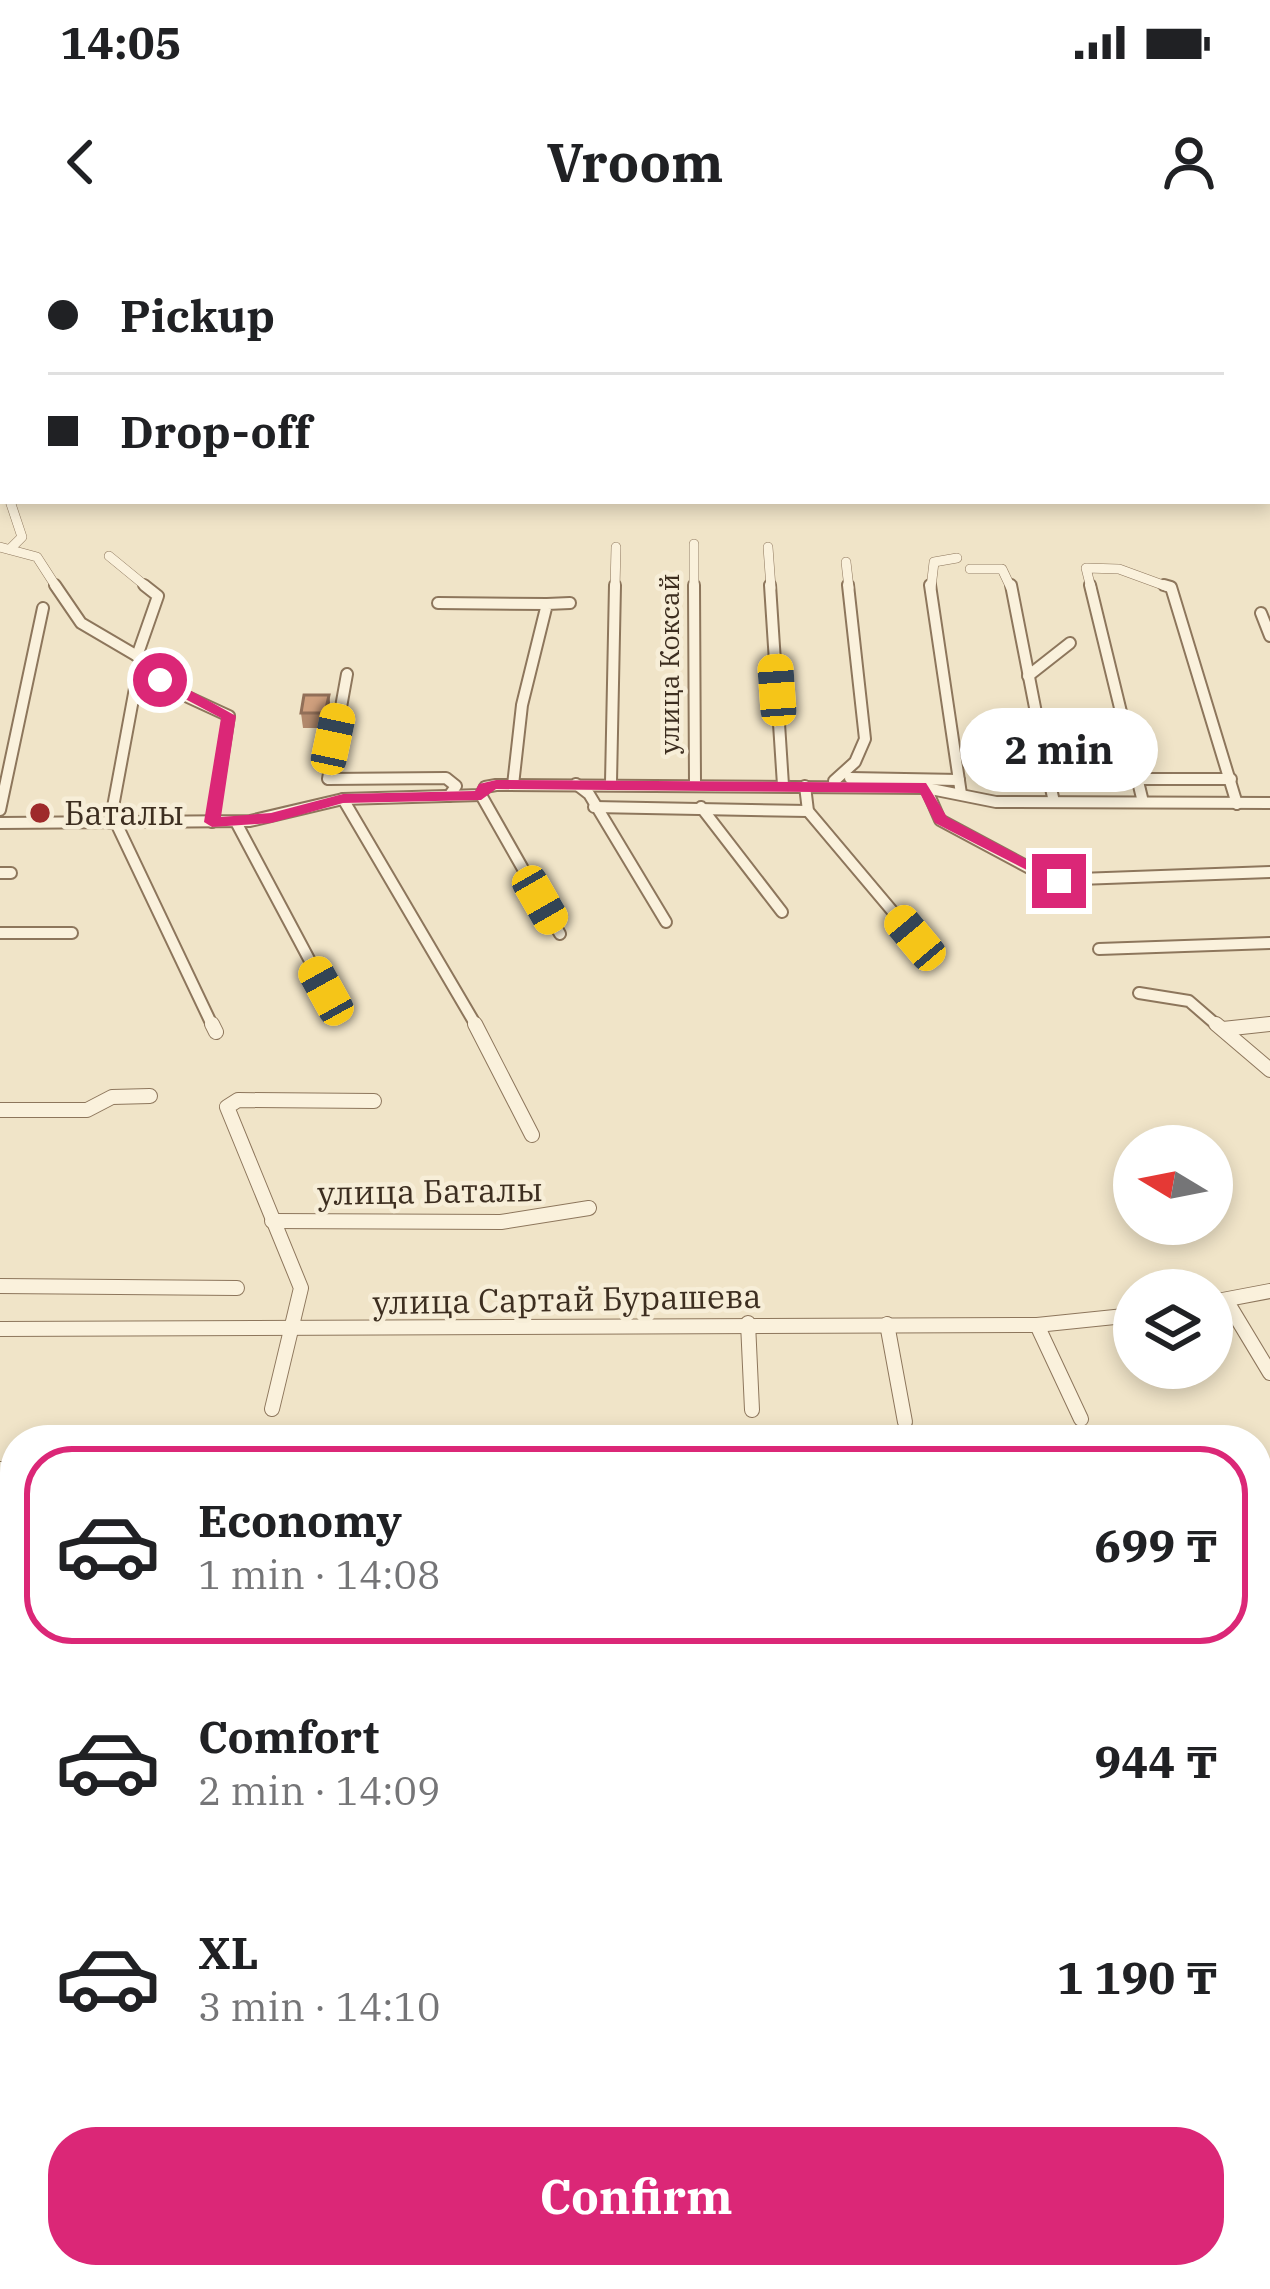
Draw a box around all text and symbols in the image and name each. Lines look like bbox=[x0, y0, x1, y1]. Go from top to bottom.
text: 14:05 bbox=[60, 13, 182, 71]
text: Vroom bbox=[547, 127, 723, 197]
icon: back bbox=[48, 129, 114, 195]
icon: person bbox=[1156, 129, 1222, 195]
text: Pickup bbox=[120, 286, 275, 344]
text: Drop-off bbox=[120, 402, 311, 460]
street label: улица Коксай bbox=[651, 573, 686, 755]
route start bbox=[133, 653, 187, 707]
car bbox=[757, 653, 797, 727]
car bbox=[308, 700, 358, 778]
callout: 2 min bbox=[960, 707, 1158, 791]
text: 2 min bbox=[1004, 724, 1114, 775]
place label: Баталы bbox=[64, 791, 184, 834]
marker: Баталы bbox=[27, 800, 53, 826]
route end bbox=[1032, 854, 1086, 908]
car bbox=[506, 860, 574, 940]
car bbox=[878, 899, 952, 977]
car bbox=[293, 951, 359, 1031]
north arrow bbox=[1113, 1125, 1233, 1245]
map controls bbox=[1113, 1125, 1233, 1389]
street label: улица Баталы bbox=[317, 1167, 543, 1214]
button: layers bbox=[1113, 1269, 1233, 1389]
street label: улица Сартай Бурашева bbox=[372, 1274, 762, 1323]
icon: car bbox=[54, 1491, 162, 1599]
text: Economy bbox=[198, 1491, 402, 1549]
text: 699 ₸ bbox=[1094, 1516, 1218, 1574]
text: 1 min · 14:08 bbox=[198, 1549, 440, 1600]
icon: car bbox=[54, 1707, 162, 1815]
text: Comfort bbox=[198, 1707, 379, 1765]
text: 944 ₸ bbox=[1094, 1732, 1218, 1790]
text: 2 min · 14:09 bbox=[198, 1765, 440, 1816]
icon: car bbox=[54, 1923, 162, 2031]
text: XL bbox=[198, 1923, 259, 1981]
text: 1 190 ₸ bbox=[1057, 1948, 1218, 2006]
text: 3 min · 14:10 bbox=[198, 1981, 440, 2032]
button: Confirm bbox=[48, 2127, 1224, 2265]

